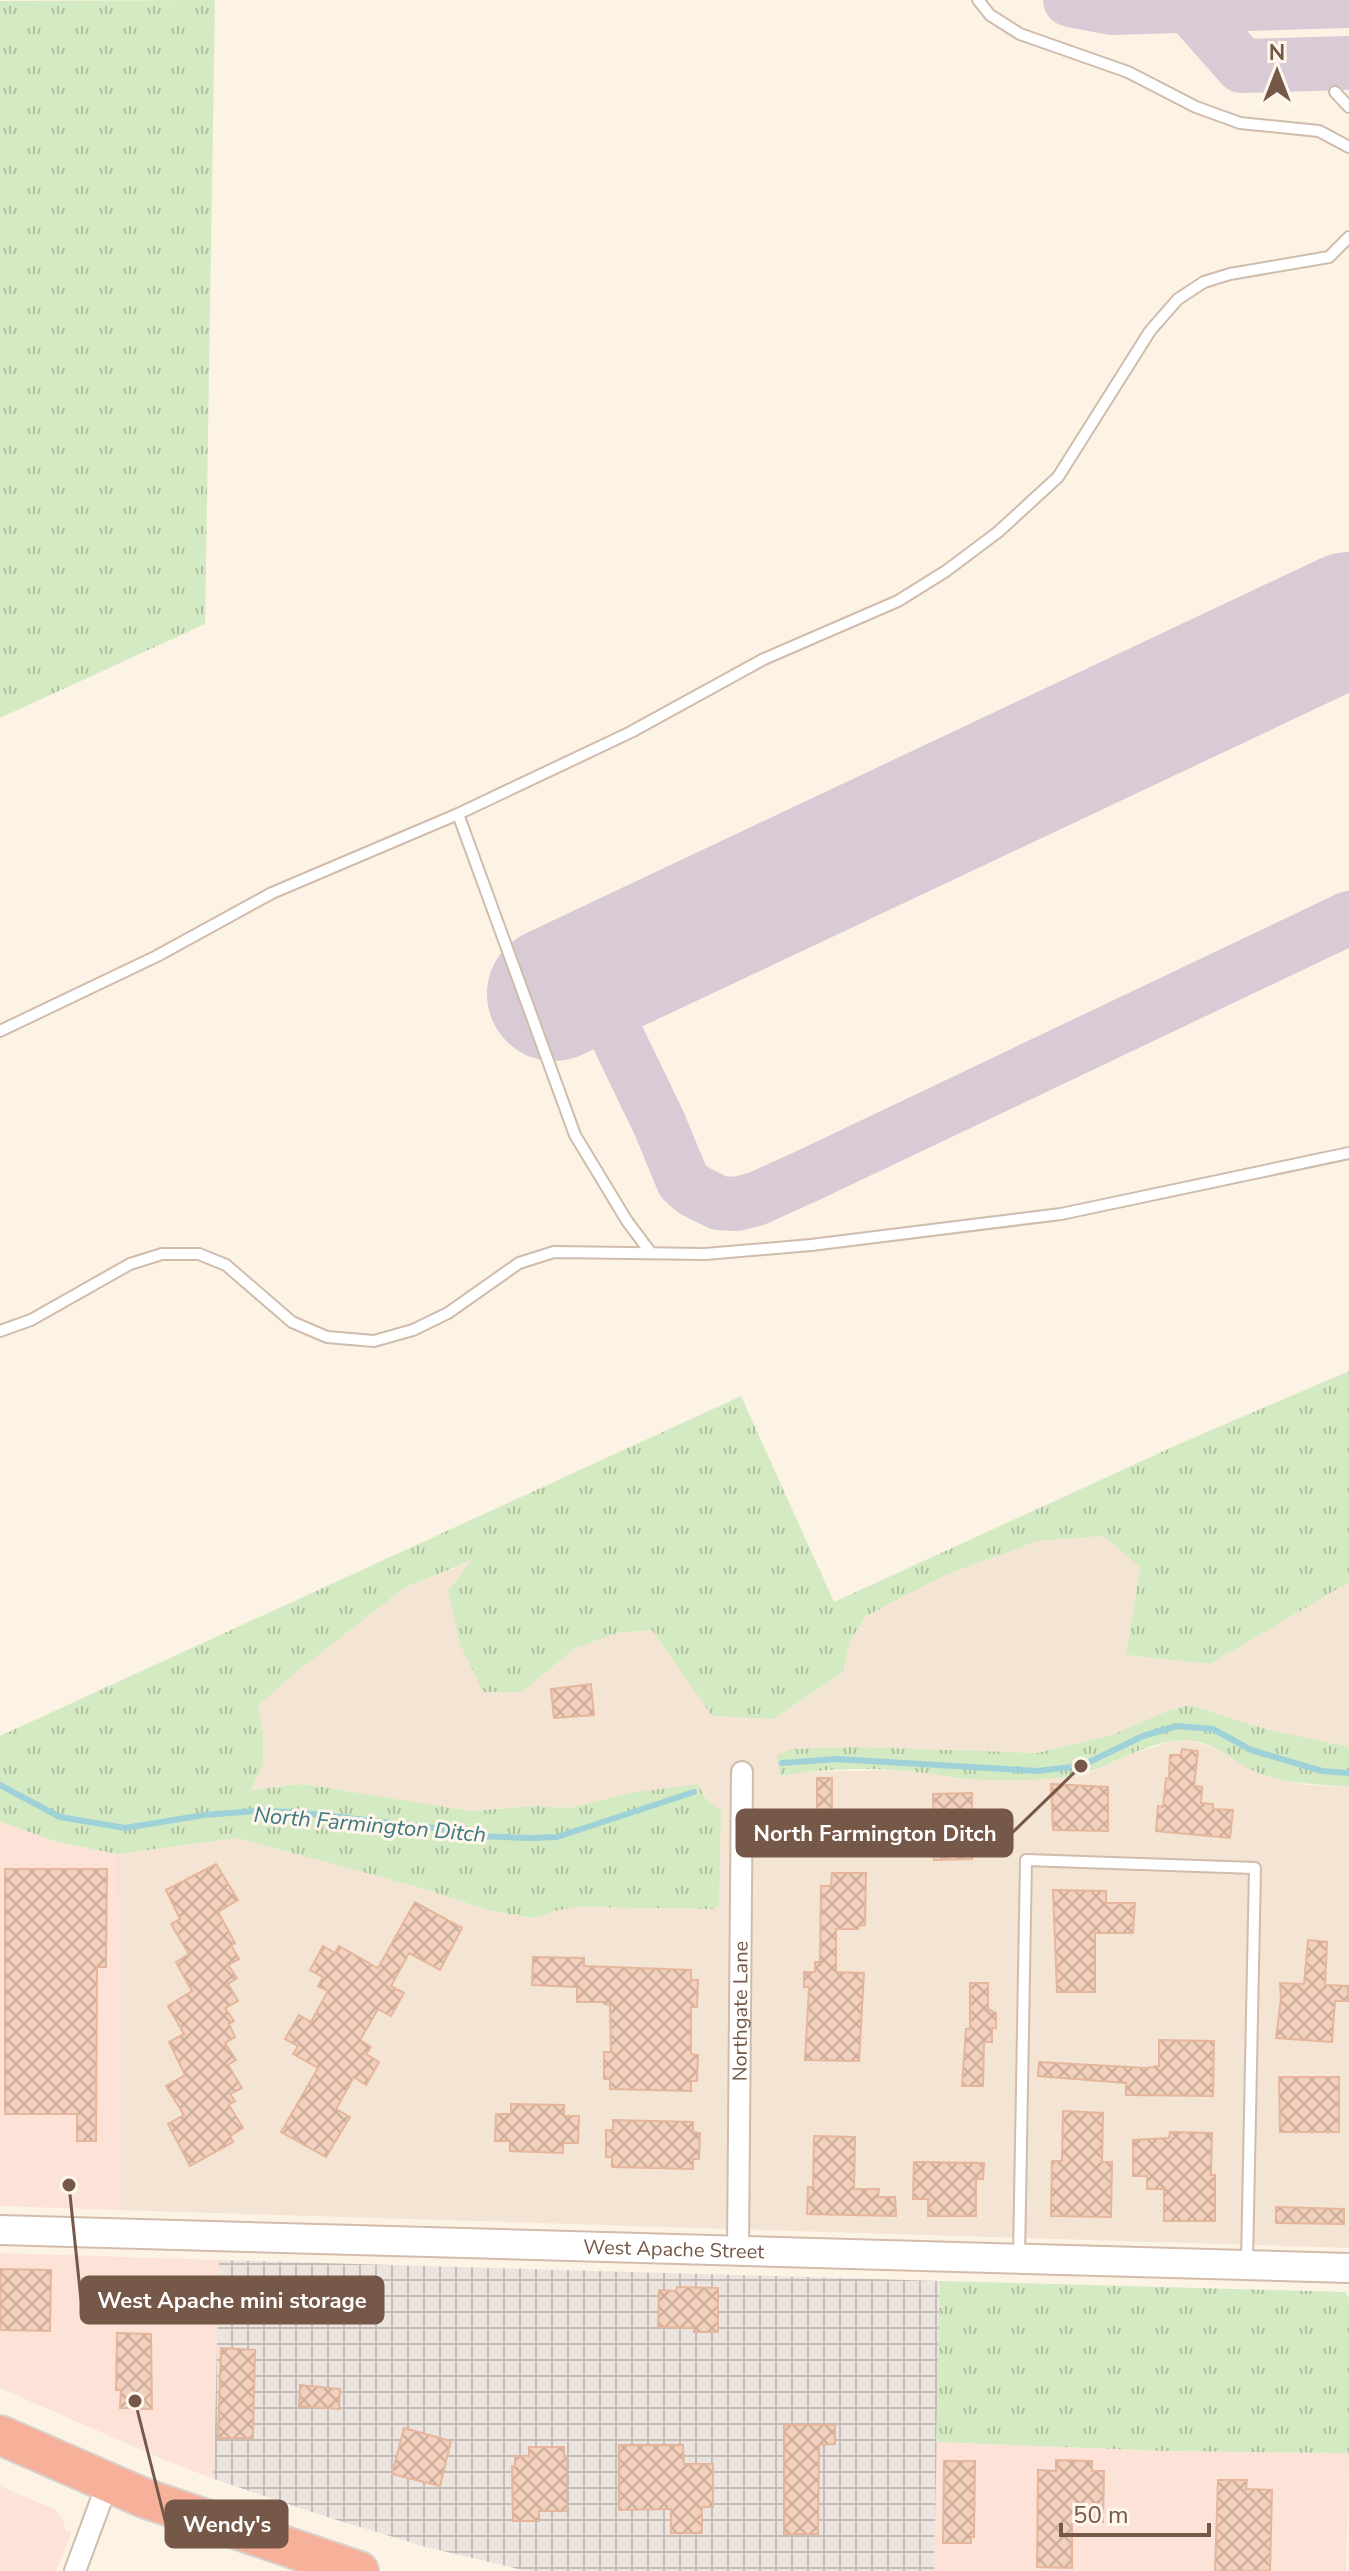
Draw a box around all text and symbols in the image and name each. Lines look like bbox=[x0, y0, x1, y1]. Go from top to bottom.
north arrow bbox=[1237, 32, 1317, 112]
text: N bbox=[1269, 38, 1285, 68]
water label: North Farmington Ditch bbox=[253, 1800, 487, 1850]
callout: North Farmington Ditch bbox=[737, 1810, 1012, 1856]
text: North Farmington Ditch bbox=[753, 1819, 997, 1849]
street label: Northgate Lane bbox=[726, 1941, 755, 2081]
street label: West Apache Street bbox=[583, 2233, 766, 2266]
callout: West Apache mini storage bbox=[81, 2277, 383, 2323]
text: West Apache mini storage bbox=[97, 2286, 367, 2316]
scale bar bbox=[1061, 2487, 1209, 2537]
text: 50 m bbox=[1073, 2499, 1129, 2531]
callout: Wendy's bbox=[166, 2501, 287, 2547]
text: Wendy's bbox=[183, 2510, 271, 2540]

